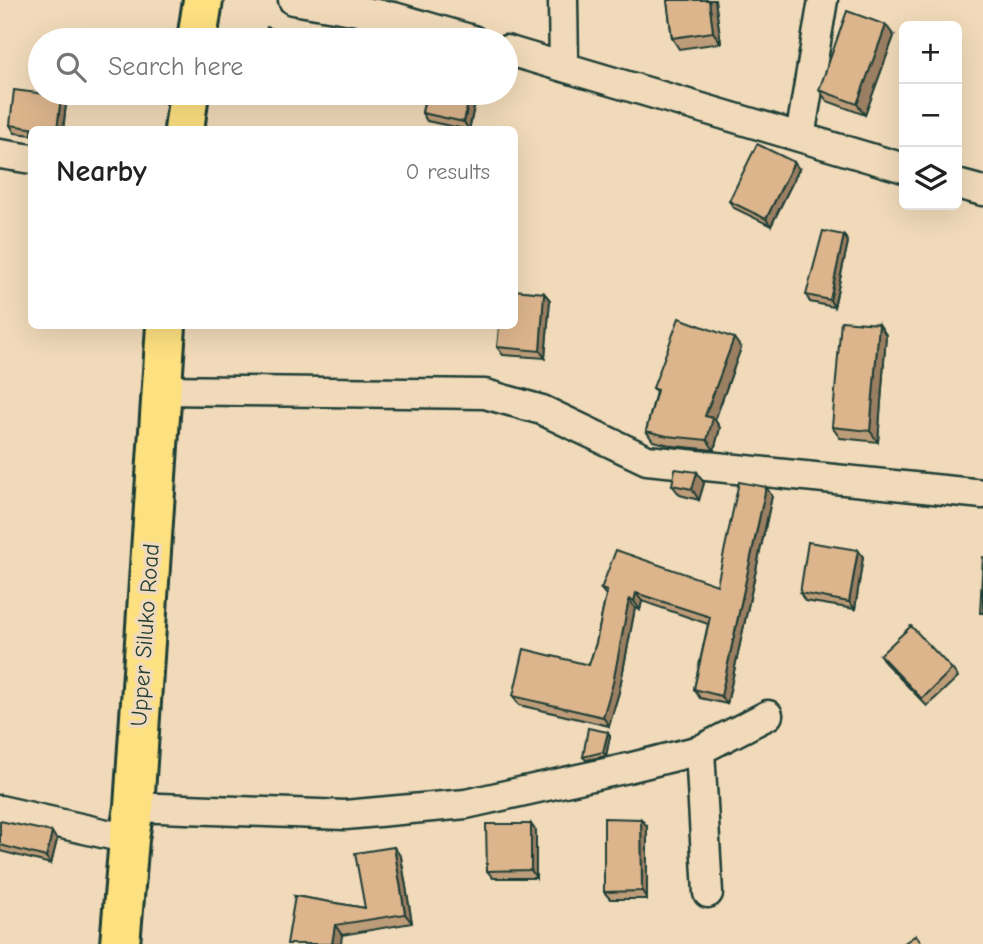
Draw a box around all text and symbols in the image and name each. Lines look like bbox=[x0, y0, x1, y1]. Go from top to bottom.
map controls bbox=[899, 21, 962, 210]
button: + bbox=[899, 21, 962, 84]
search box bbox=[28, 28, 518, 105]
icon: search bbox=[52, 48, 90, 86]
text: Search here bbox=[108, 52, 243, 82]
button: − bbox=[899, 84, 962, 147]
button: layers bbox=[899, 147, 962, 210]
text: Nearby bbox=[56, 154, 147, 189]
text: 0 results bbox=[406, 158, 490, 185]
street label: Upper Siluko Road bbox=[125, 543, 165, 727]

